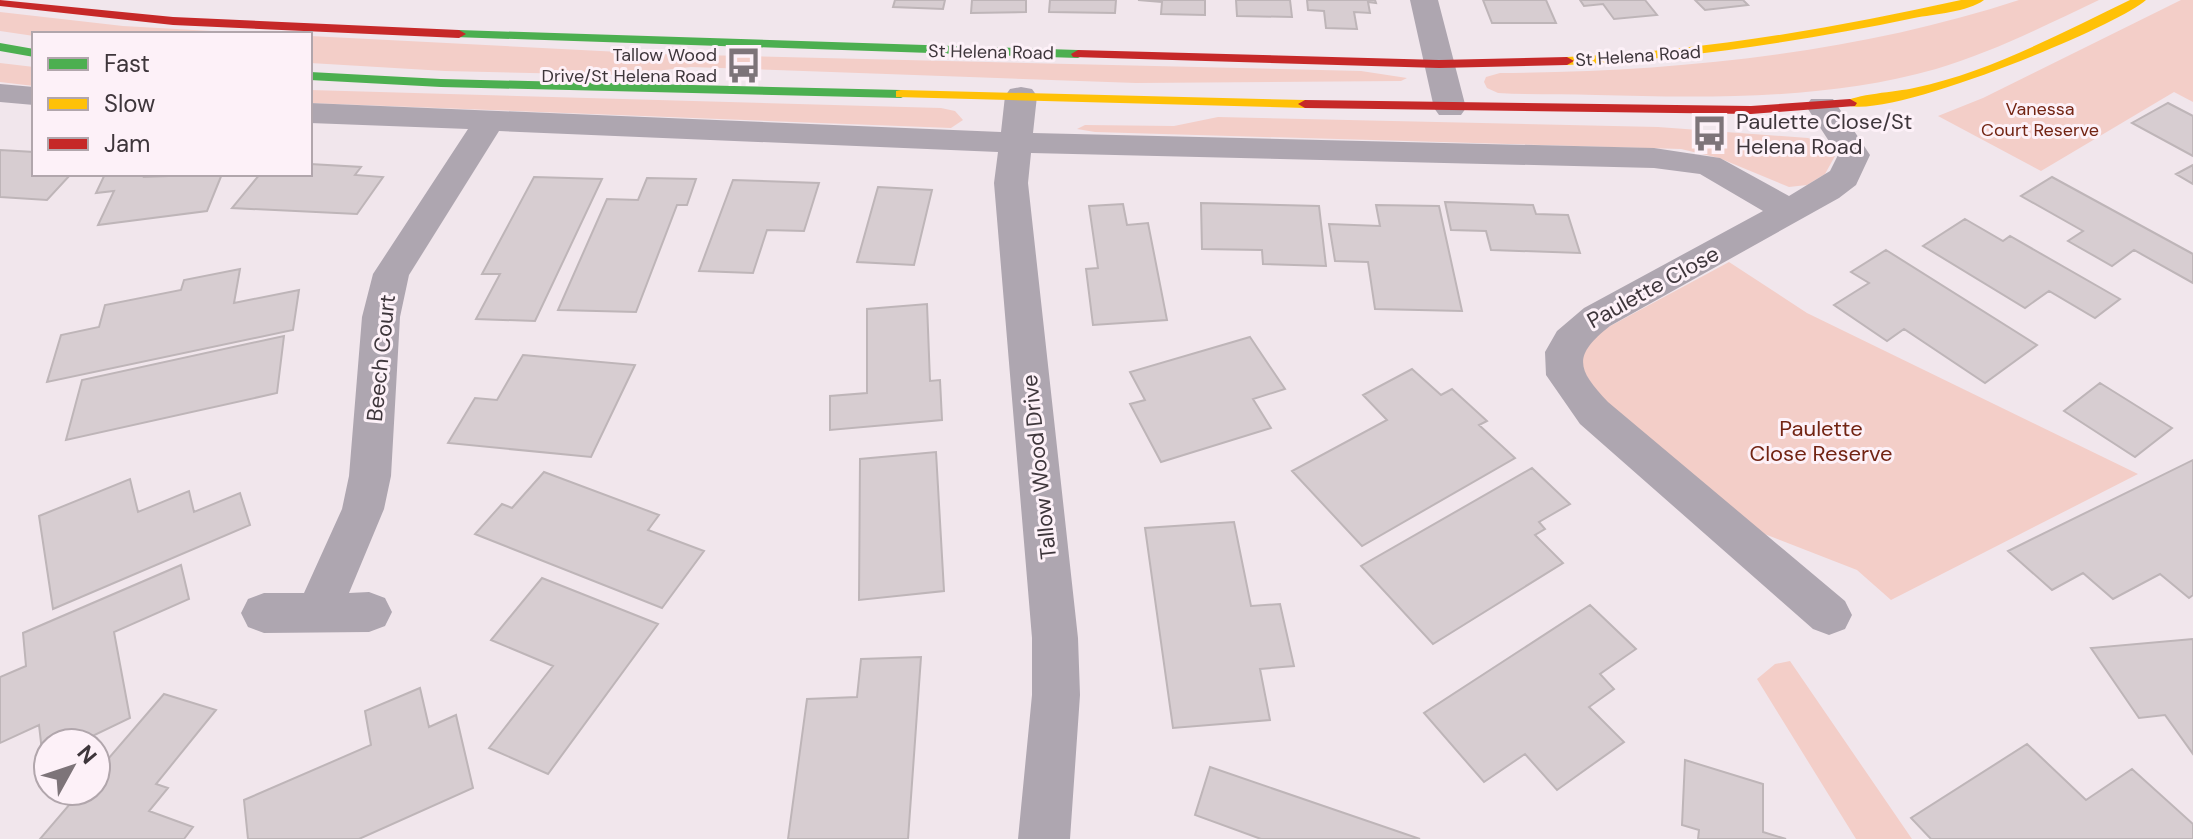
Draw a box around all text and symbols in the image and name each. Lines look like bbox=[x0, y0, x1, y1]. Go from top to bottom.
legend bbox=[32, 32, 312, 176]
street label: St Helena Road bbox=[928, 39, 1054, 65]
street label: St Helena Road bbox=[1574, 40, 1702, 72]
place label: Tallow Wood Drive/St Helena Road bbox=[542, 43, 717, 88]
bus stop icon: Tallow Wood Drive/St Helena Road bbox=[724, 46, 762, 84]
text: Fast bbox=[104, 48, 150, 79]
text: Slow bbox=[104, 88, 155, 119]
park label: Vanessa Court Reserve bbox=[1981, 97, 2099, 142]
place label: Paulette Close/St Helena Road bbox=[1736, 107, 1912, 161]
bus stop icon: Paulette Close/St Helena Road bbox=[1691, 115, 1729, 153]
text: Jam bbox=[104, 128, 150, 159]
street label: Paulette Close bbox=[1582, 239, 1724, 335]
street label: Beech Court bbox=[360, 293, 402, 423]
street label: Tallow Wood Drive bbox=[1015, 373, 1063, 561]
park label: Paulette Close Reserve bbox=[1749, 414, 1893, 468]
north arrow bbox=[32, 727, 112, 807]
text: N bbox=[71, 739, 103, 770]

